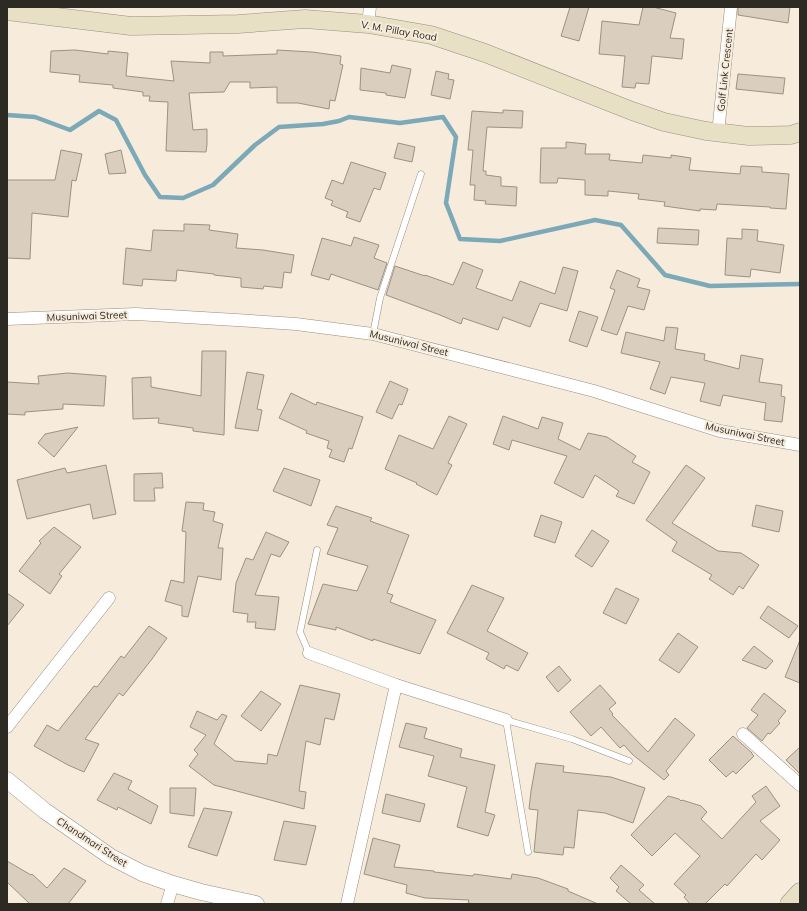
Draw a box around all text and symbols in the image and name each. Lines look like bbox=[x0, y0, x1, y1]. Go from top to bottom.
street label: V. M. Pillay Road bbox=[360, 18, 438, 44]
street label: Golf Link Crescent bbox=[714, 27, 736, 112]
street label: Musuniwai Street bbox=[47, 308, 128, 324]
street label: Musuniwai Street bbox=[368, 327, 450, 359]
street label: Musuniwai Street bbox=[704, 419, 786, 449]
street label: Chandmari Street bbox=[54, 814, 130, 870]

